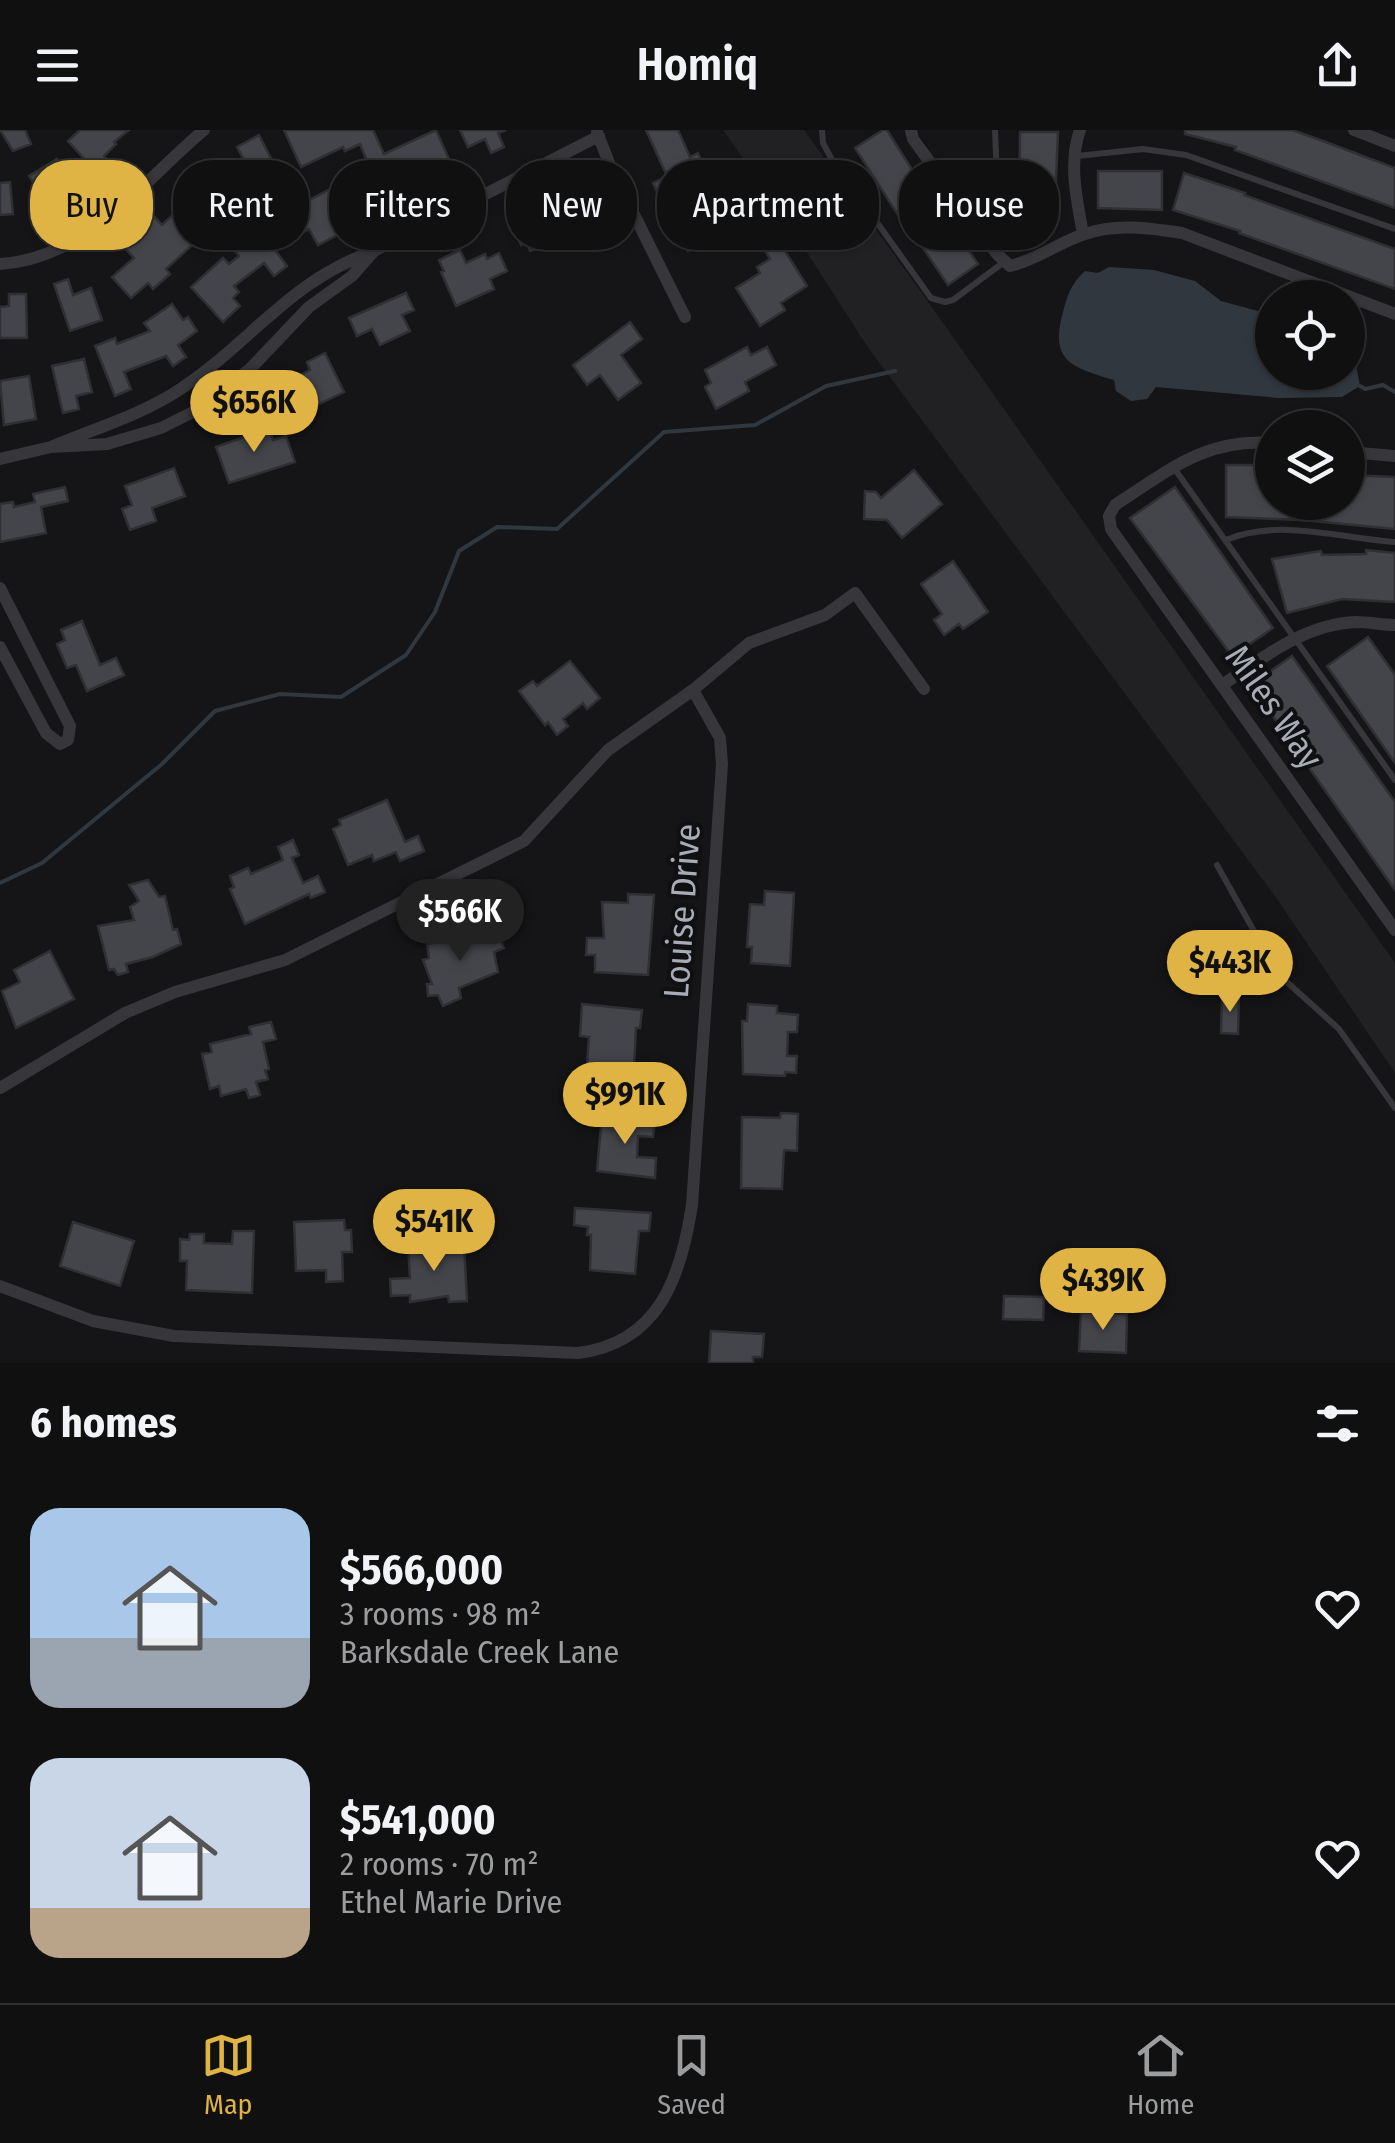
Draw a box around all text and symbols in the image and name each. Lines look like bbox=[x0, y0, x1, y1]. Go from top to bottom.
icon: menu bbox=[30, 38, 85, 93]
text: Homiq bbox=[637, 38, 758, 92]
icon: share bbox=[1310, 38, 1365, 93]
chip: Buy bbox=[30, 160, 153, 250]
chip: Rent bbox=[173, 160, 309, 250]
chip: Filters bbox=[329, 160, 486, 250]
chip: New bbox=[506, 160, 637, 250]
chip: Apartment bbox=[657, 160, 879, 250]
chip: House bbox=[899, 160, 1059, 250]
map controls bbox=[1255, 280, 1365, 520]
button: locate bbox=[1255, 280, 1365, 390]
pin: $656K bbox=[184, 370, 324, 455]
text: $656K bbox=[212, 383, 296, 421]
button: layers bbox=[1255, 410, 1365, 520]
street label: Miles Way bbox=[1216, 637, 1332, 777]
street label: Louise Drive bbox=[655, 822, 709, 1000]
pin: $566K bbox=[390, 879, 530, 964]
text: $566K bbox=[418, 892, 502, 930]
pin: $443K bbox=[1160, 930, 1300, 1015]
text: $443K bbox=[1189, 943, 1271, 981]
pin: $991K bbox=[555, 1062, 695, 1147]
text: $991K bbox=[585, 1075, 665, 1113]
pin: $541K bbox=[364, 1189, 504, 1274]
text: $541K bbox=[395, 1202, 473, 1240]
pin: $439K bbox=[1033, 1248, 1173, 1333]
text: $439K bbox=[1062, 1261, 1144, 1299]
icon: filters bbox=[1310, 1396, 1365, 1451]
text: 6 homes bbox=[30, 1398, 177, 1448]
text: $566,000 bbox=[340, 1545, 503, 1595]
icon: home bbox=[110, 1548, 230, 1668]
icon: heart bbox=[1310, 1581, 1365, 1636]
text: 3 rooms · 98 m² bbox=[340, 1595, 541, 1633]
text: Barksdale Creek Lane bbox=[340, 1633, 619, 1671]
text: $541,000 bbox=[340, 1795, 496, 1845]
icon: home bbox=[110, 1798, 230, 1918]
icon: heart bbox=[1310, 1831, 1365, 1886]
text: 2 rooms · 70 m² bbox=[340, 1845, 539, 1883]
text: Ethel Marie Drive bbox=[340, 1883, 562, 1921]
tab: Map bbox=[201, 2028, 256, 2121]
tab: Saved bbox=[657, 2028, 726, 2121]
tab: Home bbox=[1127, 2028, 1194, 2121]

